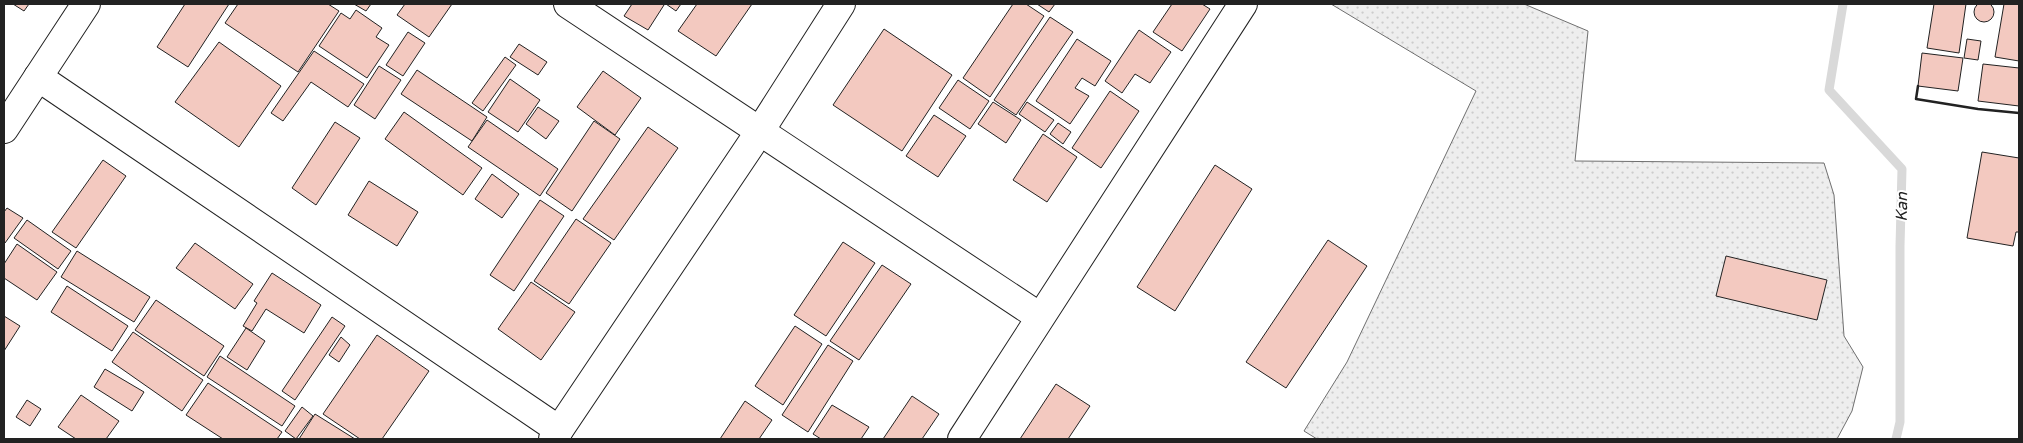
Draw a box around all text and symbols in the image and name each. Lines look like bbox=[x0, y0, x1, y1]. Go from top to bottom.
water label: Kan bbox=[1892, 191, 1912, 222]

